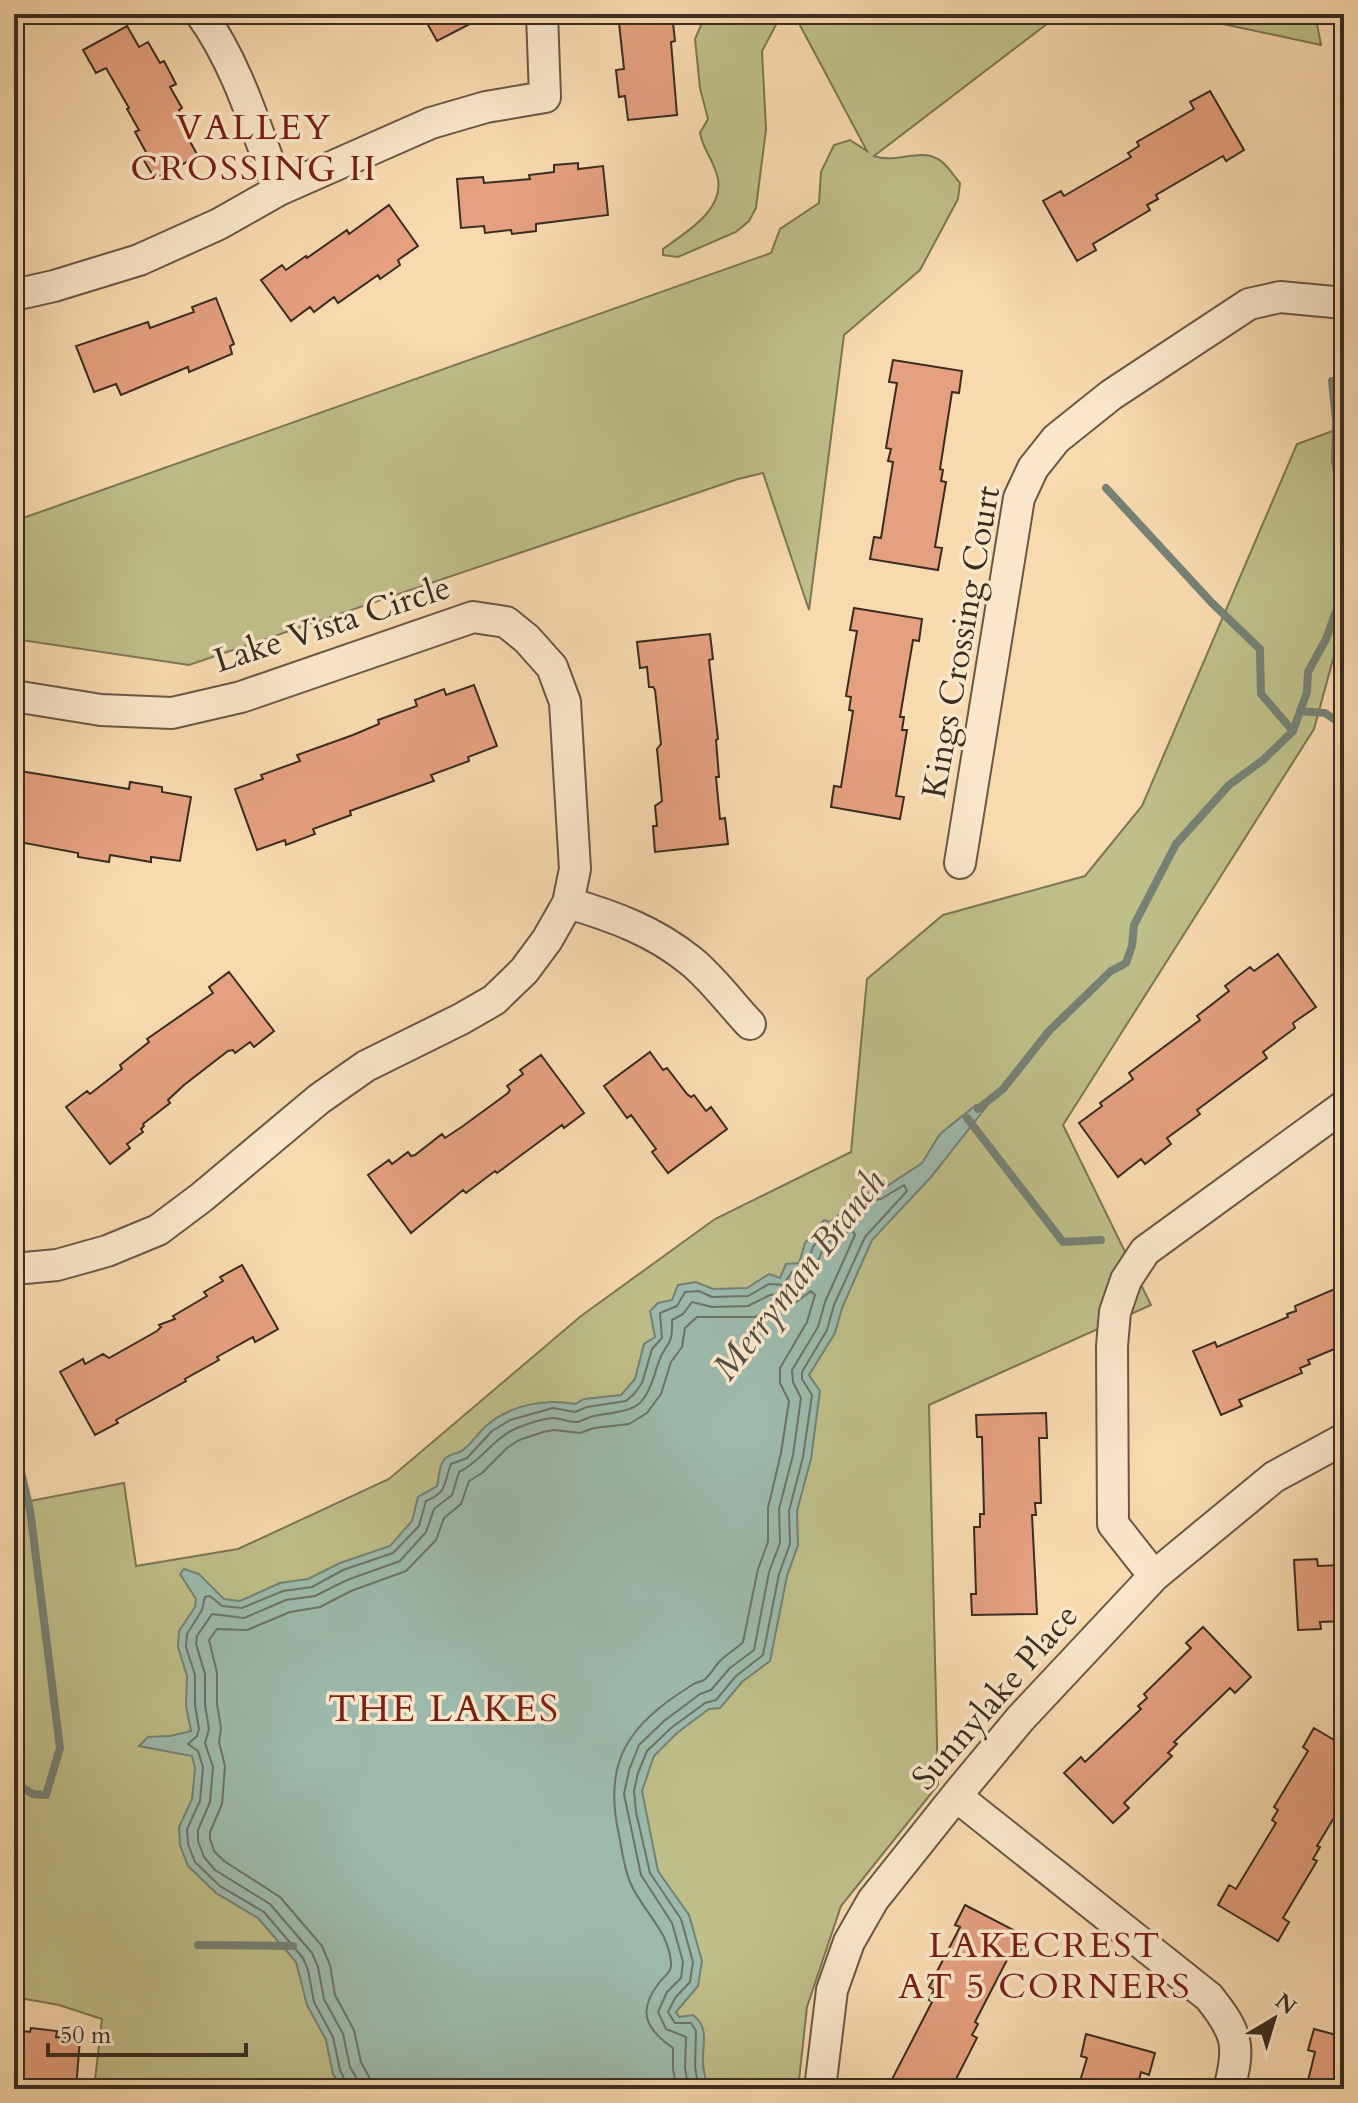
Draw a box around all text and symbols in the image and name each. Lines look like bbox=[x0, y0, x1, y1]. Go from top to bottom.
district label: VALLEY CROSSING II bbox=[130, 103, 378, 193]
street label: Kings Crossing Court bbox=[911, 482, 1011, 802]
street label: Lake Vista Circle bbox=[208, 564, 456, 684]
water label: Merryman Branch bbox=[701, 1159, 897, 1391]
street label: Sunnylake Place bbox=[901, 1594, 1089, 1800]
district label: THE LAKES bbox=[328, 1683, 560, 1735]
district label: LAKECREST AT 5 CORNERS bbox=[898, 1921, 1192, 2011]
north arrow bbox=[1234, 1979, 1314, 2059]
text: N bbox=[1269, 1986, 1302, 2022]
scale bar bbox=[48, 2007, 246, 2057]
text: 50 m bbox=[60, 2019, 112, 2052]

